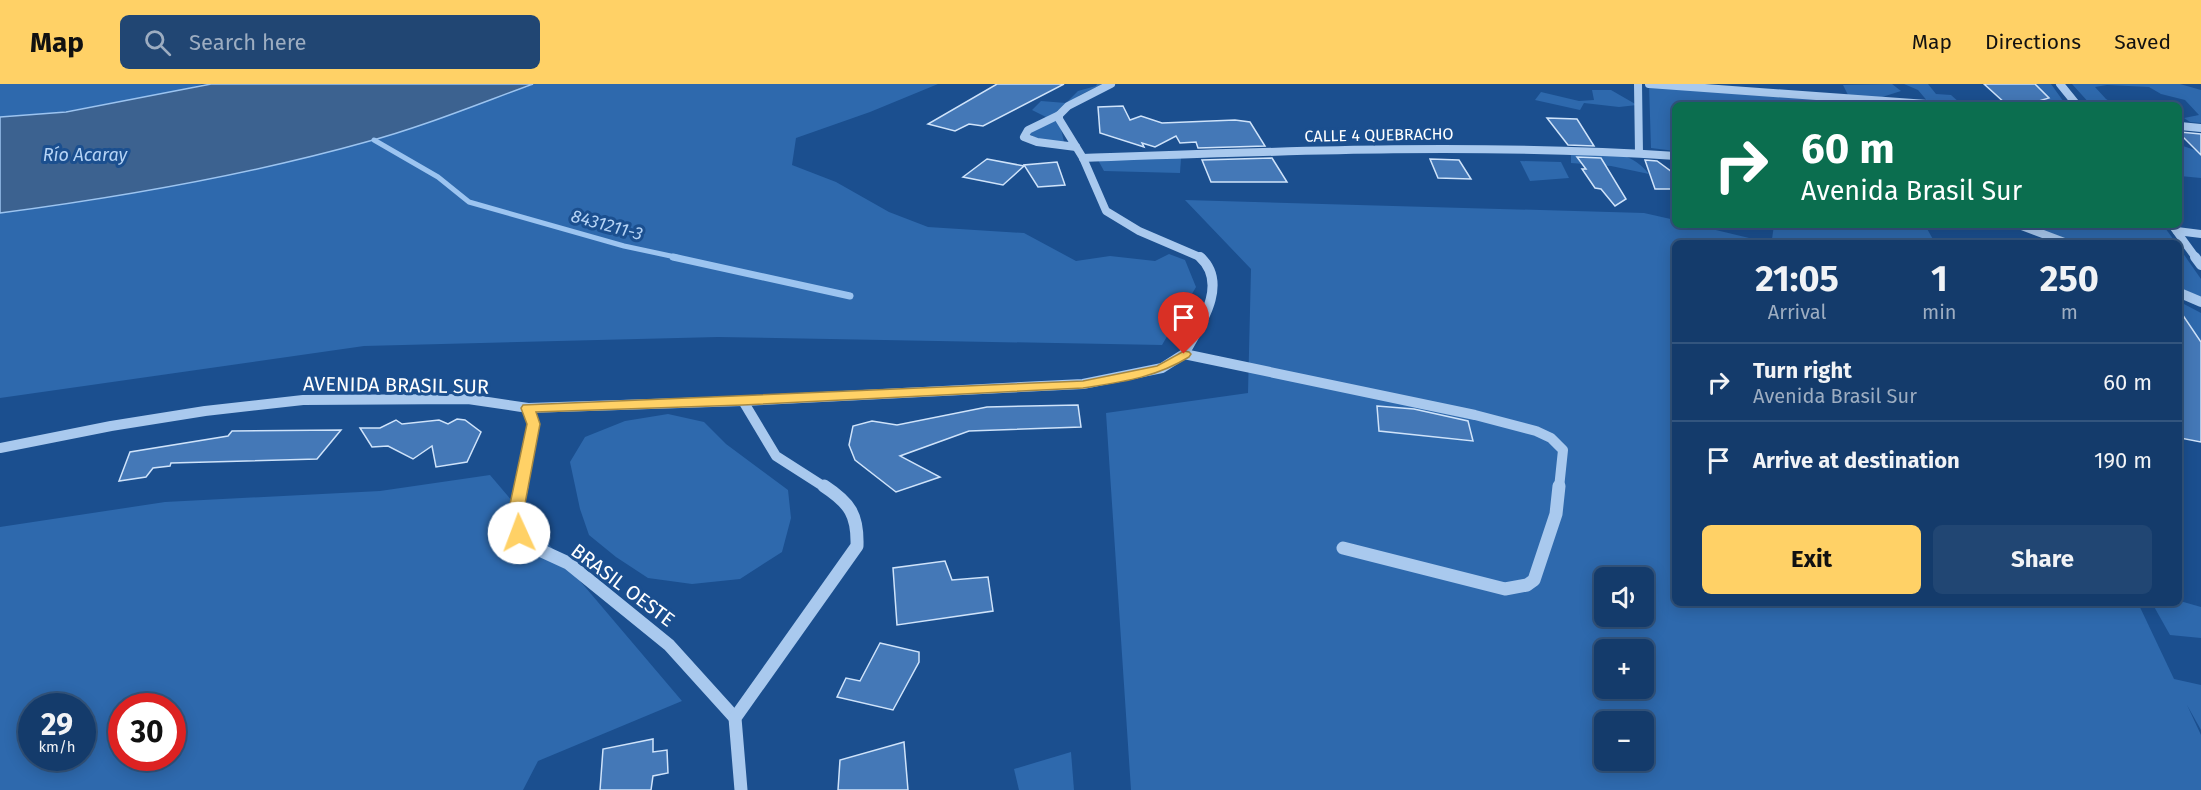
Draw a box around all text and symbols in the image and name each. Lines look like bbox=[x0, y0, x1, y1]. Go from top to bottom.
search box bbox=[120, 15, 540, 69]
text: Map bbox=[30, 26, 84, 59]
icon: search bbox=[141, 26, 174, 59]
text: Search here bbox=[189, 29, 307, 56]
text: Map bbox=[1912, 29, 1952, 55]
text: Directions bbox=[1985, 29, 2081, 55]
text: Saved bbox=[2114, 29, 2171, 55]
street label: CALLE 4 QUEBRACHO bbox=[1304, 124, 1454, 146]
text: 60 m bbox=[1801, 124, 1895, 174]
icon: right bbox=[1702, 126, 1780, 204]
water label: Río Acaray bbox=[43, 144, 129, 166]
text: Avenida Brasil Sur bbox=[1801, 175, 2022, 207]
water label: 8431211-3 bbox=[569, 205, 645, 245]
text: 21:05 bbox=[1755, 257, 1839, 301]
text: 1 bbox=[1931, 257, 1948, 301]
text: 250 bbox=[2040, 257, 2099, 301]
pin bbox=[1158, 292, 1209, 354]
text: Arrival bbox=[1768, 300, 1826, 324]
text: min bbox=[1922, 300, 1957, 324]
text: m bbox=[2061, 300, 2078, 324]
icon: arrive bbox=[1167, 301, 1200, 334]
text: Turn right bbox=[1753, 357, 1852, 384]
icon: right bbox=[1702, 366, 1735, 399]
text: 60 m bbox=[2103, 369, 2152, 396]
street label: AVENIDA BRASIL SUR bbox=[303, 371, 489, 399]
text: Avenida Brasil Sur bbox=[1753, 384, 1917, 408]
icon: arrive bbox=[1702, 444, 1735, 477]
text: Arrive at destination bbox=[1753, 447, 1960, 474]
text: 190 m bbox=[2094, 447, 2152, 474]
position arrow bbox=[487, 501, 551, 565]
button: Exit bbox=[1702, 525, 1921, 594]
button: Share bbox=[1933, 525, 2152, 594]
street label: BRASIL OESTE bbox=[566, 538, 680, 632]
map controls bbox=[1594, 567, 1654, 771]
button: sound bbox=[1594, 567, 1654, 627]
button: + bbox=[1594, 639, 1654, 699]
speed limit sign: 30 bbox=[108, 693, 186, 771]
text: 29 bbox=[41, 707, 73, 743]
button: − bbox=[1594, 711, 1654, 771]
text: km/h bbox=[38, 738, 76, 756]

